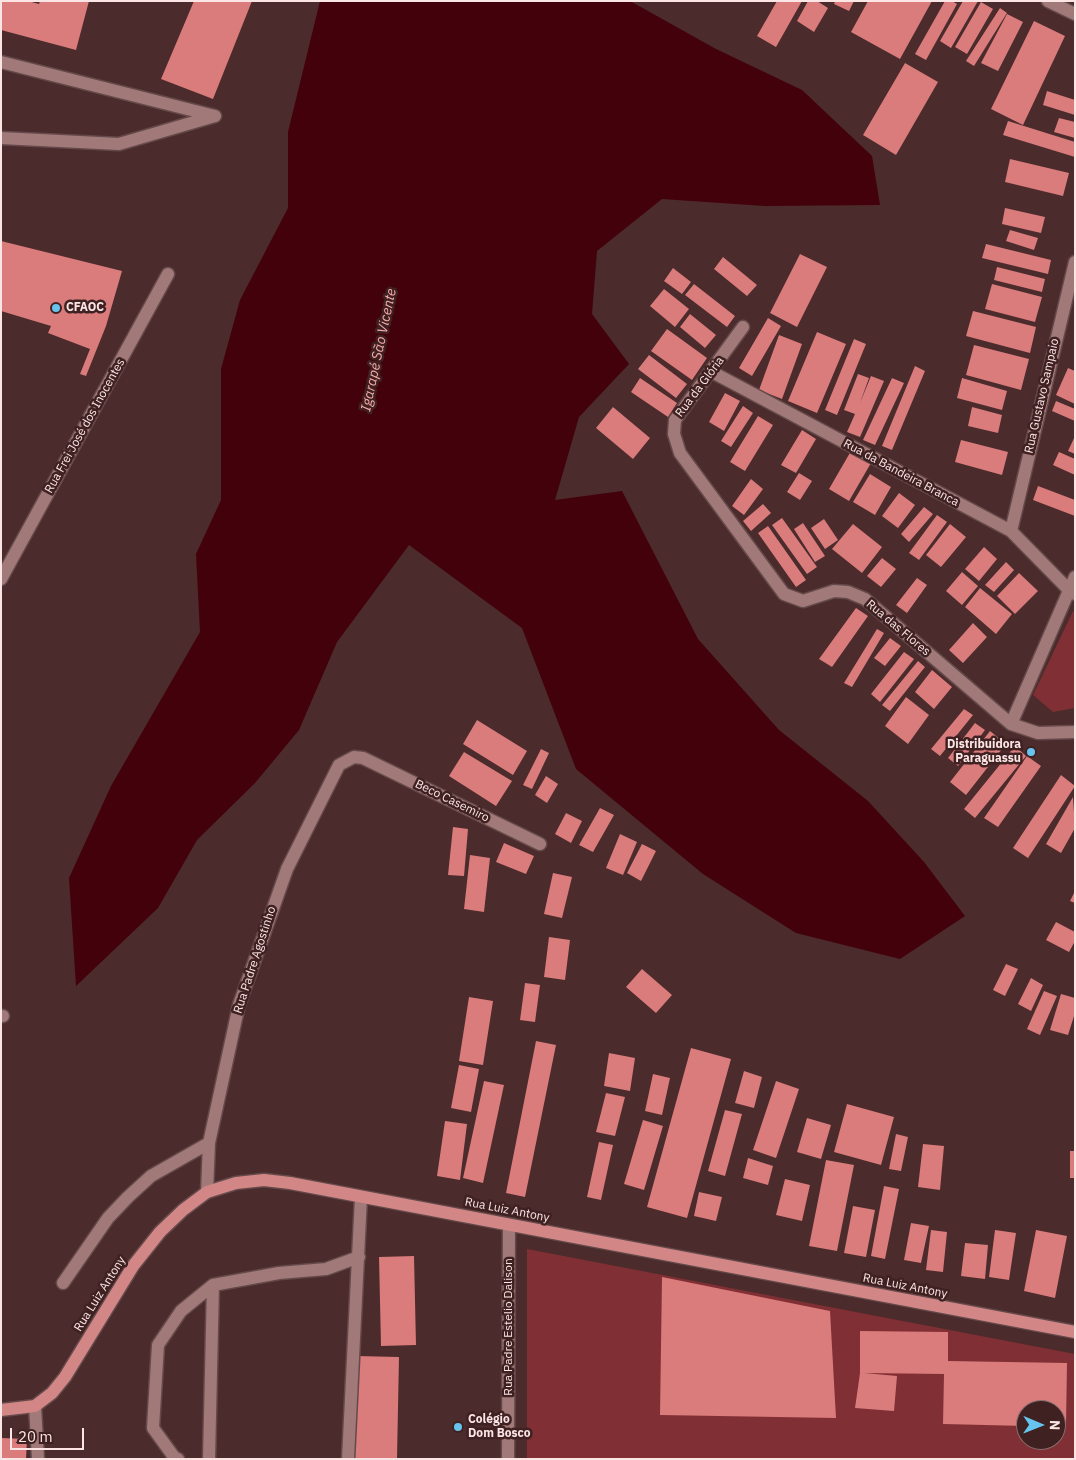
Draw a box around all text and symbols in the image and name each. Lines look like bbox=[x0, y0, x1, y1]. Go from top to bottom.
water label: Igarapé São Vicente bbox=[358, 287, 400, 413]
place label: CFAOC bbox=[66, 301, 104, 315]
marker: CFAOC bbox=[50, 302, 62, 314]
street label: Rua Gustavo Sampaio bbox=[1022, 337, 1062, 455]
street label: Rua da Glória bbox=[673, 354, 727, 420]
street label: Rua Frei José dos Inocentes bbox=[42, 356, 128, 496]
street label: Rua da Bandeira Branca bbox=[841, 436, 961, 510]
street label: Rua das Flores bbox=[863, 597, 933, 659]
place label: Distribuidora Paraguassu bbox=[947, 738, 1021, 766]
marker: Distribuidora Paraguassu bbox=[1025, 746, 1037, 758]
street label: Beco Casemiro bbox=[413, 777, 491, 825]
street label: Rua Padre Agostinho bbox=[231, 905, 279, 1015]
street label: Rua Luiz Antony bbox=[463, 1195, 551, 1225]
street label: Rua Luiz Antony bbox=[71, 1254, 129, 1334]
street label: Rua Padre Estelio Dalison bbox=[502, 1258, 516, 1396]
street label: Rua Luiz Antony bbox=[861, 1271, 949, 1301]
north arrow bbox=[1016, 1400, 1066, 1450]
place label: Colégio Dom Bosco bbox=[468, 1413, 530, 1441]
scale bar bbox=[12, 1418, 86, 1450]
text: N bbox=[1046, 1420, 1064, 1430]
marker: Colégio Dom Bosco bbox=[452, 1421, 464, 1433]
text: 20 m bbox=[18, 1427, 53, 1446]

